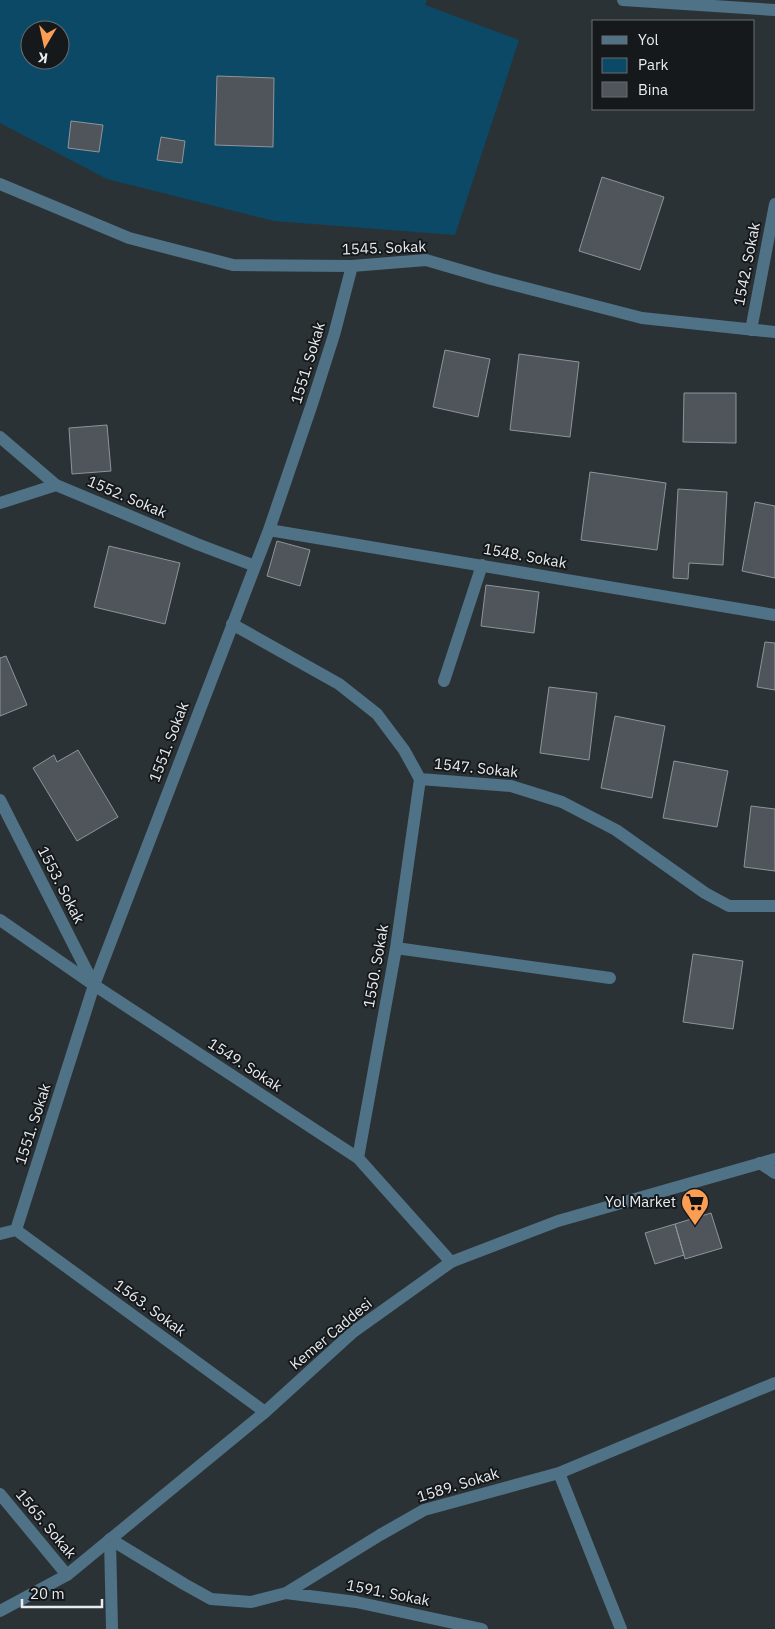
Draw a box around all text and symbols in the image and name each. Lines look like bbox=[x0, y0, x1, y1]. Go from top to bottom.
north arrow bbox=[20, 20, 70, 70]
legend bbox=[592, 20, 755, 110]
text: Yol bbox=[638, 30, 659, 49]
text: K bbox=[36, 48, 49, 67]
text: Park bbox=[638, 55, 668, 74]
text: Bina bbox=[638, 80, 668, 99]
street label: 1542. Sokak bbox=[729, 221, 764, 307]
street label: 1545. Sokak bbox=[341, 237, 427, 258]
street label: 1551. Sokak bbox=[286, 320, 329, 406]
street label: 1552. Sokak bbox=[85, 471, 170, 522]
street label: 1548. Sokak bbox=[482, 539, 568, 572]
street label: 1551. Sokak bbox=[145, 699, 193, 785]
street label: 1547. Sokak bbox=[433, 754, 519, 781]
street label: 1553. Sokak bbox=[34, 843, 89, 927]
street label: 1550. Sokak bbox=[359, 923, 392, 1009]
street label: 1549. Sokak bbox=[205, 1034, 286, 1096]
street label: 1551. Sokak bbox=[10, 1081, 55, 1167]
supermarket icon: Yol Market bbox=[680, 1187, 710, 1226]
place label: Yol Market bbox=[605, 1192, 676, 1211]
street label: 1563. Sokak bbox=[111, 1275, 190, 1340]
street label: Kemer Caddesi bbox=[286, 1294, 376, 1374]
street label: 1589. Sokak bbox=[415, 1463, 501, 1506]
street label: 1565. Sokak bbox=[12, 1485, 81, 1562]
street label: 1591. Sokak bbox=[345, 1575, 431, 1610]
scale bar bbox=[22, 1576, 102, 1608]
text: 20 m bbox=[30, 1584, 65, 1603]

